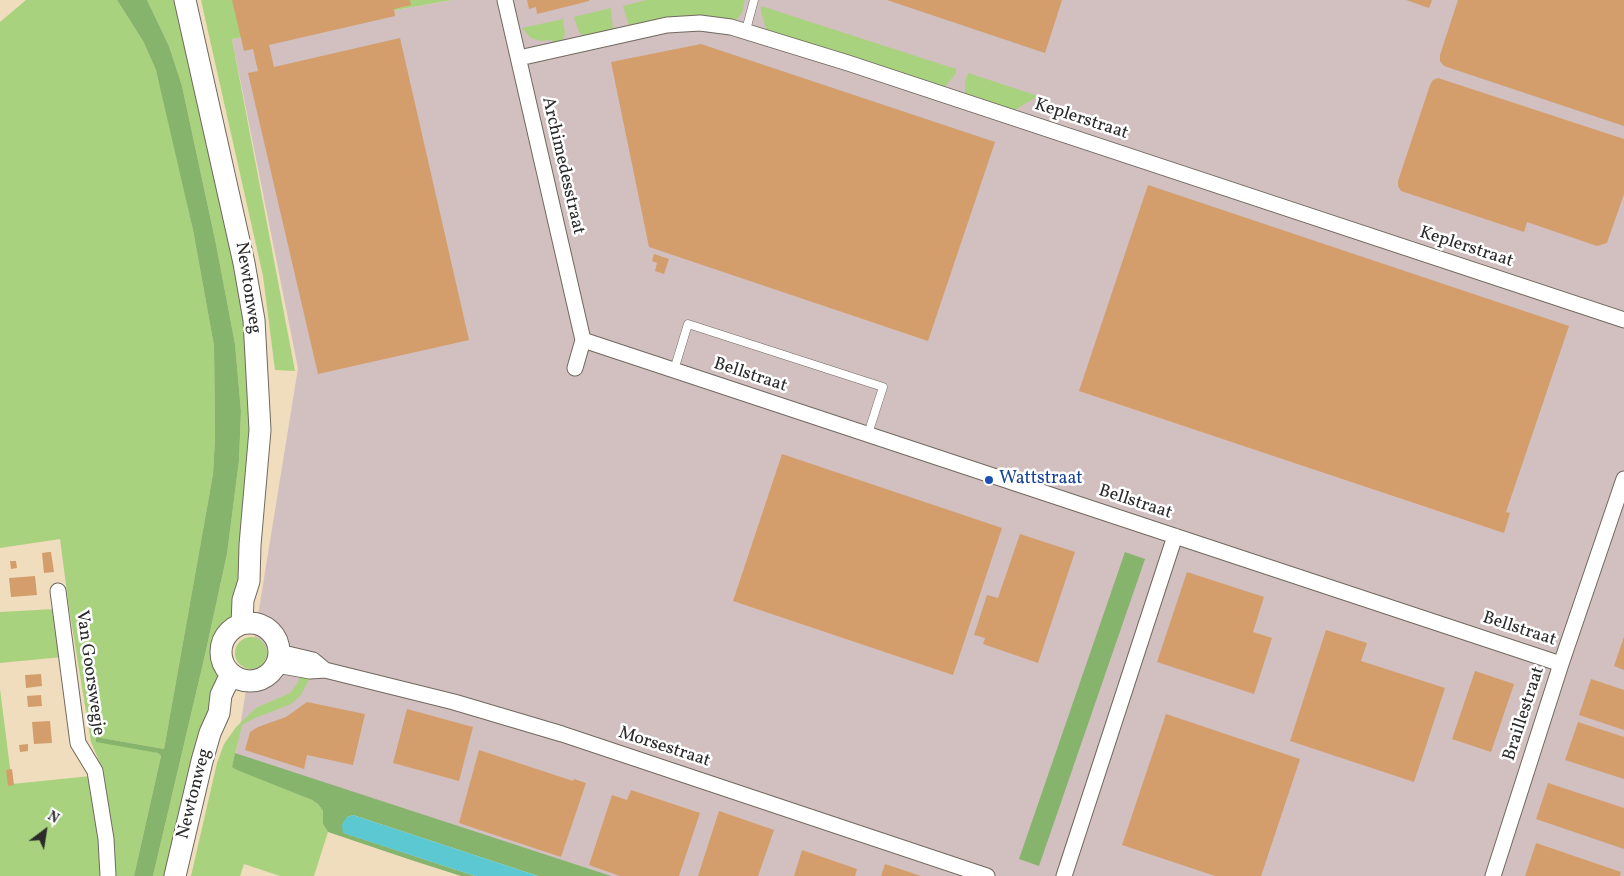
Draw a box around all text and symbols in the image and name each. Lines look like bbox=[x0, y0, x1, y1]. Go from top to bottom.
street label: Archimedesstraat bbox=[536, 95, 588, 237]
street label: Keplerstraat bbox=[1031, 95, 1131, 145]
street label: Keplerstraat bbox=[1416, 223, 1516, 273]
street label: Newtonweg bbox=[229, 240, 265, 336]
street label: Bellstraat bbox=[710, 354, 790, 398]
place label: Wattstraat bbox=[999, 469, 1082, 491]
marker: Wattstraat bbox=[983, 474, 995, 486]
street label: Bellstraat bbox=[1095, 481, 1175, 525]
street label: Bellstraat bbox=[1479, 608, 1559, 652]
street label: Van Goorswegje bbox=[70, 609, 108, 737]
street label: Braillestraat bbox=[1500, 664, 1550, 764]
street label: Morsestraat bbox=[615, 723, 713, 773]
street label: Newtonweg bbox=[173, 746, 217, 842]
north arrow bbox=[20, 806, 70, 856]
text: N bbox=[44, 807, 62, 828]

